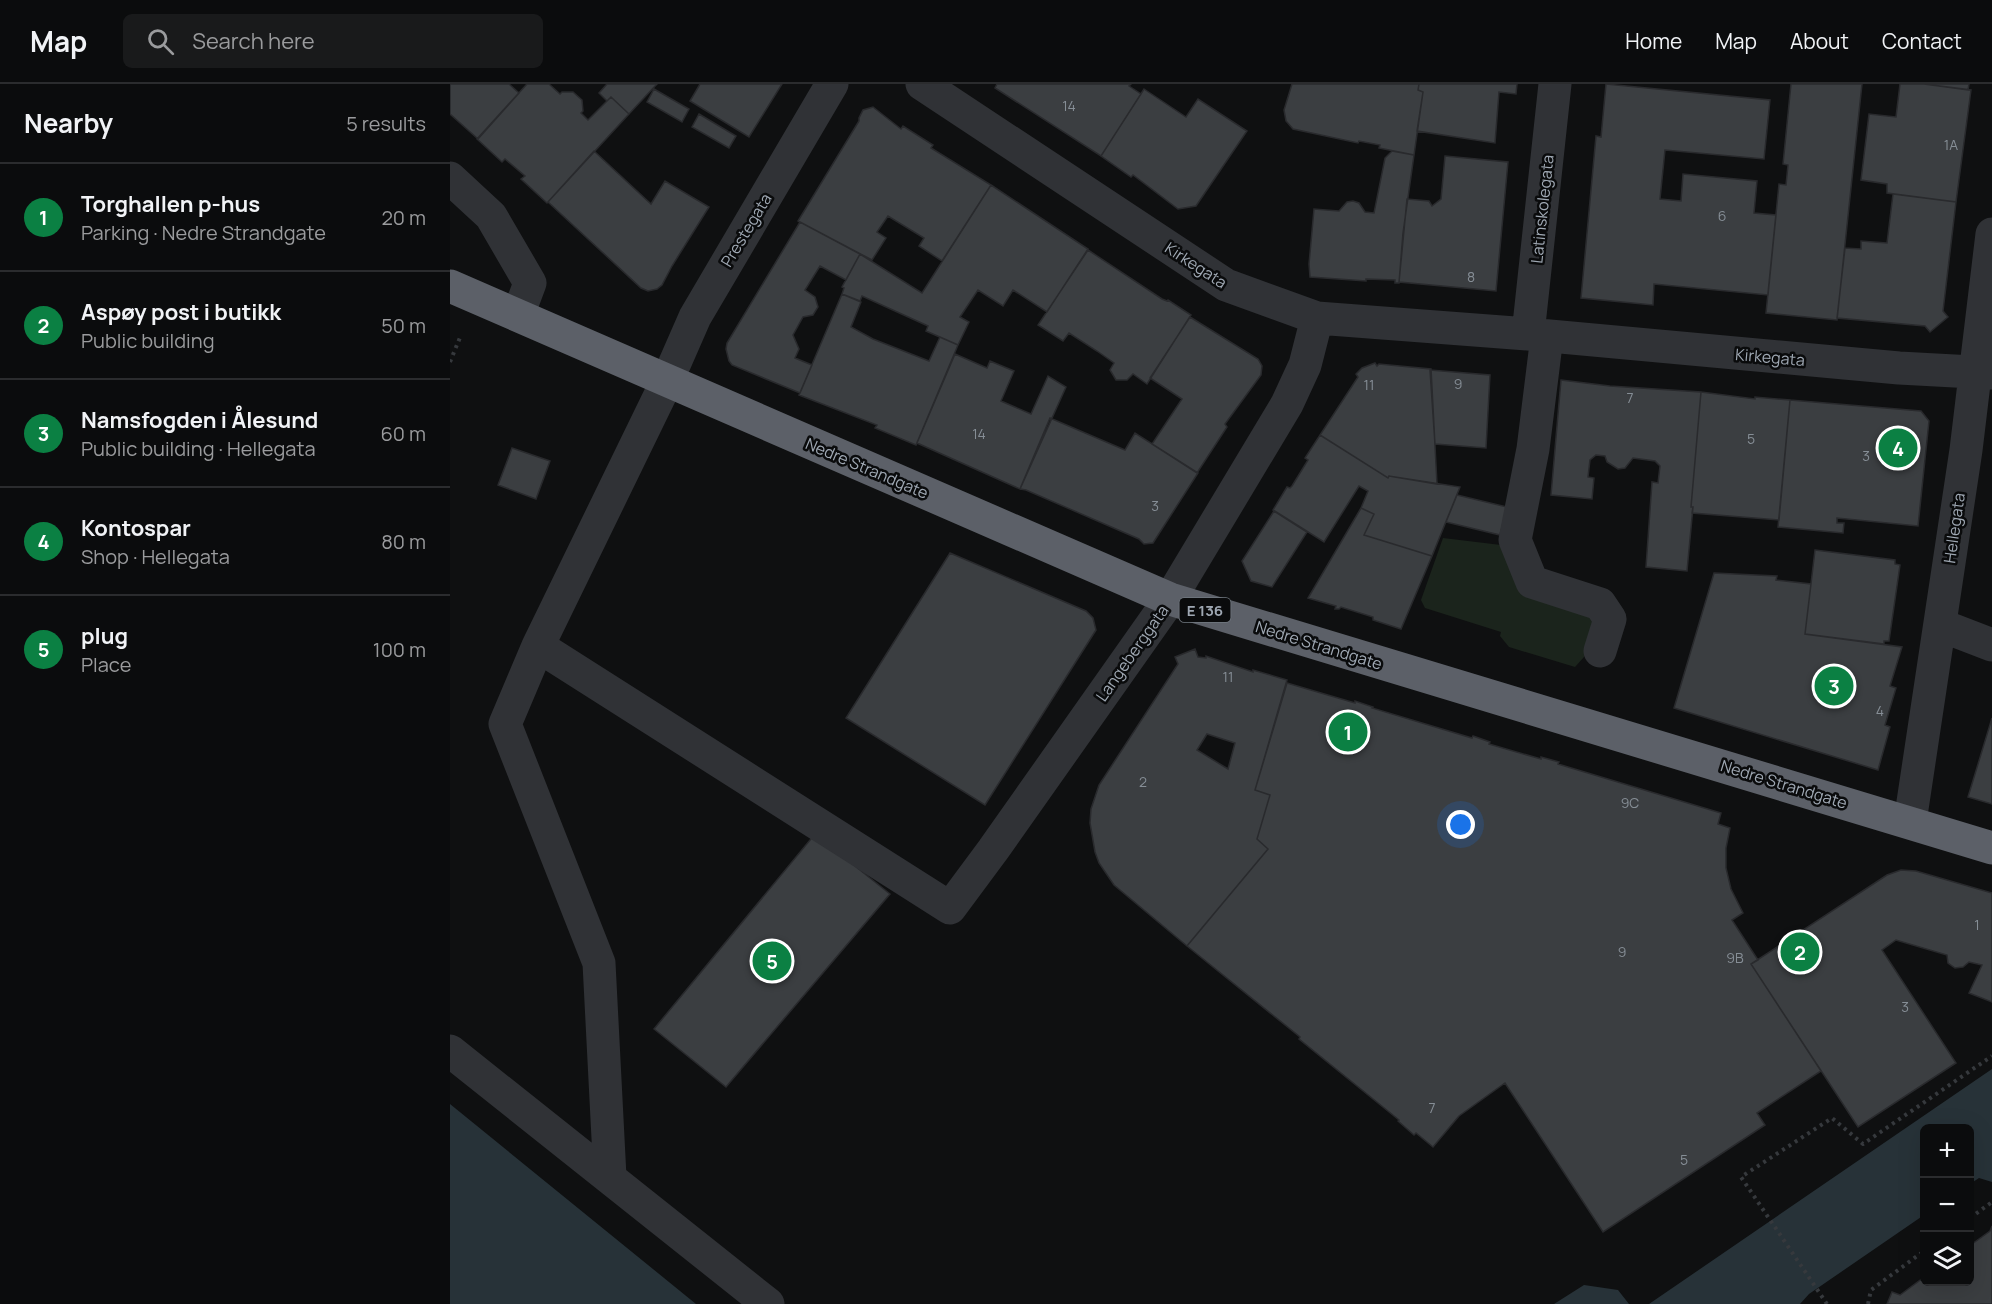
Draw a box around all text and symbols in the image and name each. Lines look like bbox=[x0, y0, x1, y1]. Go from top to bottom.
search box bbox=[123, 14, 543, 68]
text: Map bbox=[30, 22, 87, 60]
icon: search bbox=[144, 25, 177, 58]
text: Search here bbox=[192, 26, 315, 56]
text: Home bbox=[1625, 27, 1682, 55]
text: Map bbox=[1715, 27, 1757, 55]
text: About bbox=[1790, 27, 1849, 55]
text: Contact bbox=[1882, 27, 1962, 55]
house number: 14 bbox=[1062, 96, 1076, 115]
text: Nearby bbox=[24, 105, 113, 141]
text: 5 results bbox=[346, 110, 426, 137]
house number: 1A bbox=[1944, 135, 1958, 154]
street label: Latinskolegata bbox=[1525, 154, 1559, 264]
text: Torghallen p-hus bbox=[81, 189, 260, 219]
street label: Prestegata bbox=[715, 189, 777, 271]
text: 1 bbox=[39, 204, 48, 231]
text: 20 m bbox=[381, 204, 426, 231]
house number: 6 bbox=[1718, 206, 1726, 225]
text: Parking · Nedre Strandgate bbox=[81, 219, 326, 246]
street label: Kirkegata bbox=[1161, 237, 1231, 293]
house number: 8 bbox=[1467, 267, 1475, 286]
text: Aspøy post i butikk bbox=[81, 297, 281, 327]
text: 2 bbox=[38, 312, 49, 339]
text: 50 m bbox=[381, 312, 426, 339]
text: Public building bbox=[81, 327, 215, 354]
street label: Kirkegata bbox=[1734, 343, 1806, 371]
house number: 9 bbox=[1454, 374, 1462, 393]
house number: 11 bbox=[1364, 375, 1374, 394]
house number: 7 bbox=[1626, 388, 1634, 407]
text: Namsfogden i Ålesund bbox=[81, 405, 318, 435]
text: 3 bbox=[38, 420, 49, 447]
text: 60 m bbox=[380, 420, 426, 447]
house number: 14 bbox=[972, 424, 986, 443]
pin: 4 bbox=[1878, 426, 1918, 470]
house number: 5 bbox=[1747, 429, 1755, 448]
street label: Nedre Strandgate bbox=[802, 432, 932, 504]
text: Public building · Hellegata bbox=[81, 435, 316, 462]
house number: 3 bbox=[1862, 446, 1870, 465]
street label: Hellegata bbox=[1938, 491, 1970, 565]
house number: 3 bbox=[1151, 496, 1159, 515]
text: Kontospar bbox=[81, 513, 191, 543]
text: 4 bbox=[37, 528, 50, 555]
text: 80 m bbox=[381, 528, 426, 555]
text: Shop · Hellegata bbox=[81, 543, 230, 570]
road number: E 136 bbox=[1180, 598, 1230, 622]
street label: Langeberggata bbox=[1091, 600, 1173, 706]
street label: Nedre Strandgate bbox=[1253, 615, 1385, 675]
text: plug bbox=[81, 621, 128, 651]
text: 5 bbox=[38, 636, 49, 663]
text: 100 m bbox=[373, 636, 426, 663]
text: Place bbox=[81, 651, 131, 678]
pin: 3 bbox=[1814, 664, 1854, 708]
house number: 11 bbox=[1223, 667, 1233, 686]
house number: 4 bbox=[1876, 701, 1884, 720]
pin: 1 bbox=[1328, 710, 1368, 754]
street label: Nedre Strandgate bbox=[1718, 754, 1850, 814]
house number: 2 bbox=[1139, 772, 1147, 791]
house number: 9C bbox=[1621, 793, 1639, 812]
your location bbox=[1446, 810, 1475, 839]
house number: 1 bbox=[1974, 915, 1980, 934]
pin: 2 bbox=[1780, 930, 1820, 974]
pin: 5 bbox=[752, 938, 792, 984]
house number: 9 bbox=[1618, 942, 1626, 961]
house number: 9B bbox=[1726, 948, 1744, 967]
house number: 3 bbox=[1901, 997, 1909, 1016]
house number: 7 bbox=[1428, 1098, 1436, 1117]
map controls bbox=[1920, 1124, 1974, 1286]
button: + bbox=[1920, 1124, 1974, 1178]
house number: 5 bbox=[1680, 1150, 1688, 1169]
button: − bbox=[1920, 1178, 1974, 1232]
button: layers bbox=[1920, 1232, 1974, 1286]

